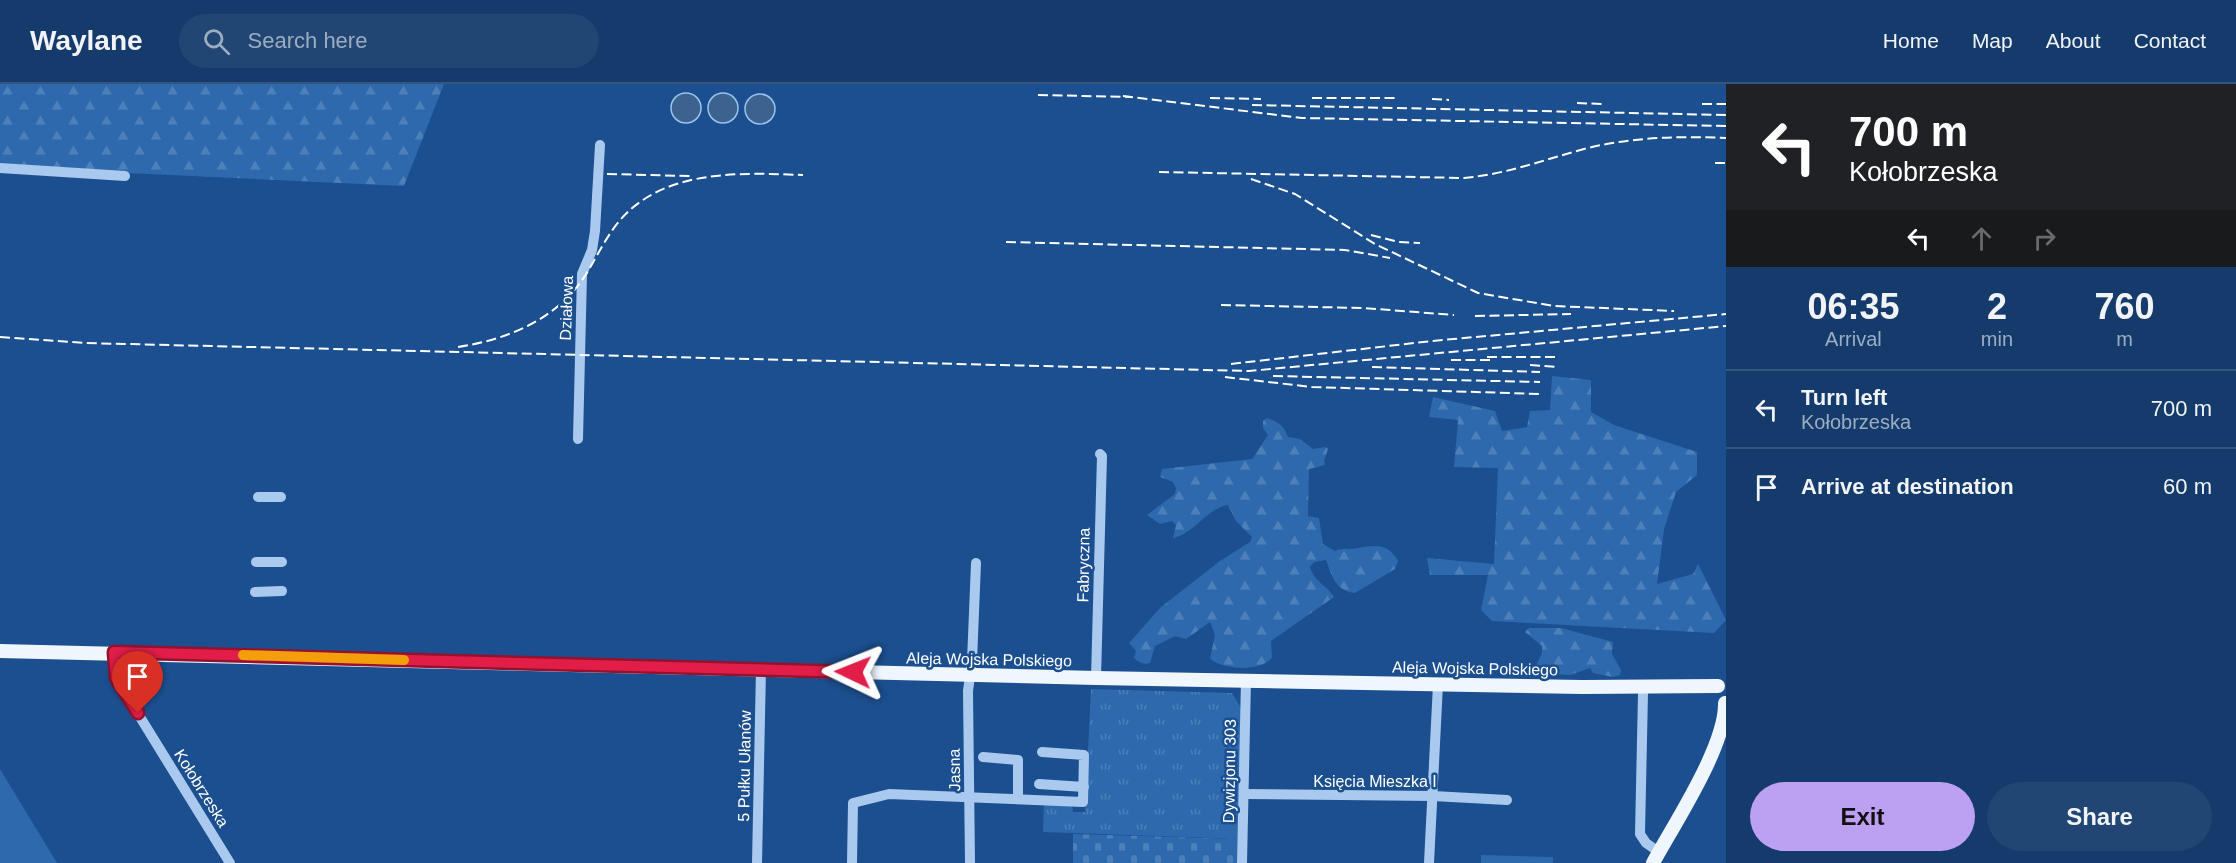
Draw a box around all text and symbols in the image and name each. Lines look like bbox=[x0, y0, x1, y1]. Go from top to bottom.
search box bbox=[179, 14, 599, 68]
text: Waylane bbox=[30, 25, 143, 56]
icon: search bbox=[200, 25, 233, 58]
text: Search here bbox=[248, 28, 367, 53]
text: Home bbox=[1883, 29, 1939, 52]
text: Map bbox=[1972, 29, 2013, 52]
text: About bbox=[2046, 29, 2101, 52]
text: Contact bbox=[2134, 29, 2206, 52]
icon: left bbox=[1750, 108, 1828, 186]
text: 700 m bbox=[1849, 108, 1968, 155]
text: Kołobrzeska bbox=[1849, 157, 1998, 187]
icon: left bbox=[1902, 222, 1935, 255]
icon: ahead bbox=[1965, 222, 1998, 255]
icon: right bbox=[2028, 222, 2061, 255]
street label: Działowa bbox=[557, 275, 576, 341]
text: 06:35 bbox=[1807, 286, 1899, 327]
text: 2 bbox=[1987, 286, 2007, 327]
text: 760 bbox=[2094, 286, 2155, 327]
text: Arrival bbox=[1825, 328, 1882, 350]
text: min bbox=[1981, 328, 2013, 350]
text: m bbox=[2116, 328, 2133, 350]
text: Turn left bbox=[1801, 385, 1887, 410]
icon: left bbox=[1750, 393, 1783, 426]
text: 700 m bbox=[2151, 396, 2212, 421]
text: Kołobrzeska bbox=[1801, 411, 1911, 433]
icon: arrive bbox=[1750, 471, 1783, 504]
text: Arrive at destination bbox=[1801, 474, 2014, 499]
text: 60 m bbox=[2163, 474, 2212, 499]
street label: Fabryczna bbox=[1074, 527, 1093, 603]
position arrow bbox=[821, 640, 885, 704]
street label: Aleja Wojska Polskiego bbox=[906, 650, 1072, 669]
pin bbox=[112, 651, 163, 713]
street label: Aleja Wojska Polskiego bbox=[1392, 659, 1558, 678]
icon: arrive bbox=[121, 660, 154, 693]
street label: 5 Pułku Ułanów bbox=[735, 710, 754, 822]
street label: Dywizjonu 303 bbox=[1220, 719, 1239, 823]
street label: Kołobrzeska bbox=[171, 746, 232, 830]
street label: Jasna bbox=[946, 748, 963, 791]
street label: Księcia Mieszka I bbox=[1313, 773, 1437, 790]
button: Exit bbox=[1750, 782, 1975, 851]
button: Share bbox=[1987, 782, 2212, 851]

